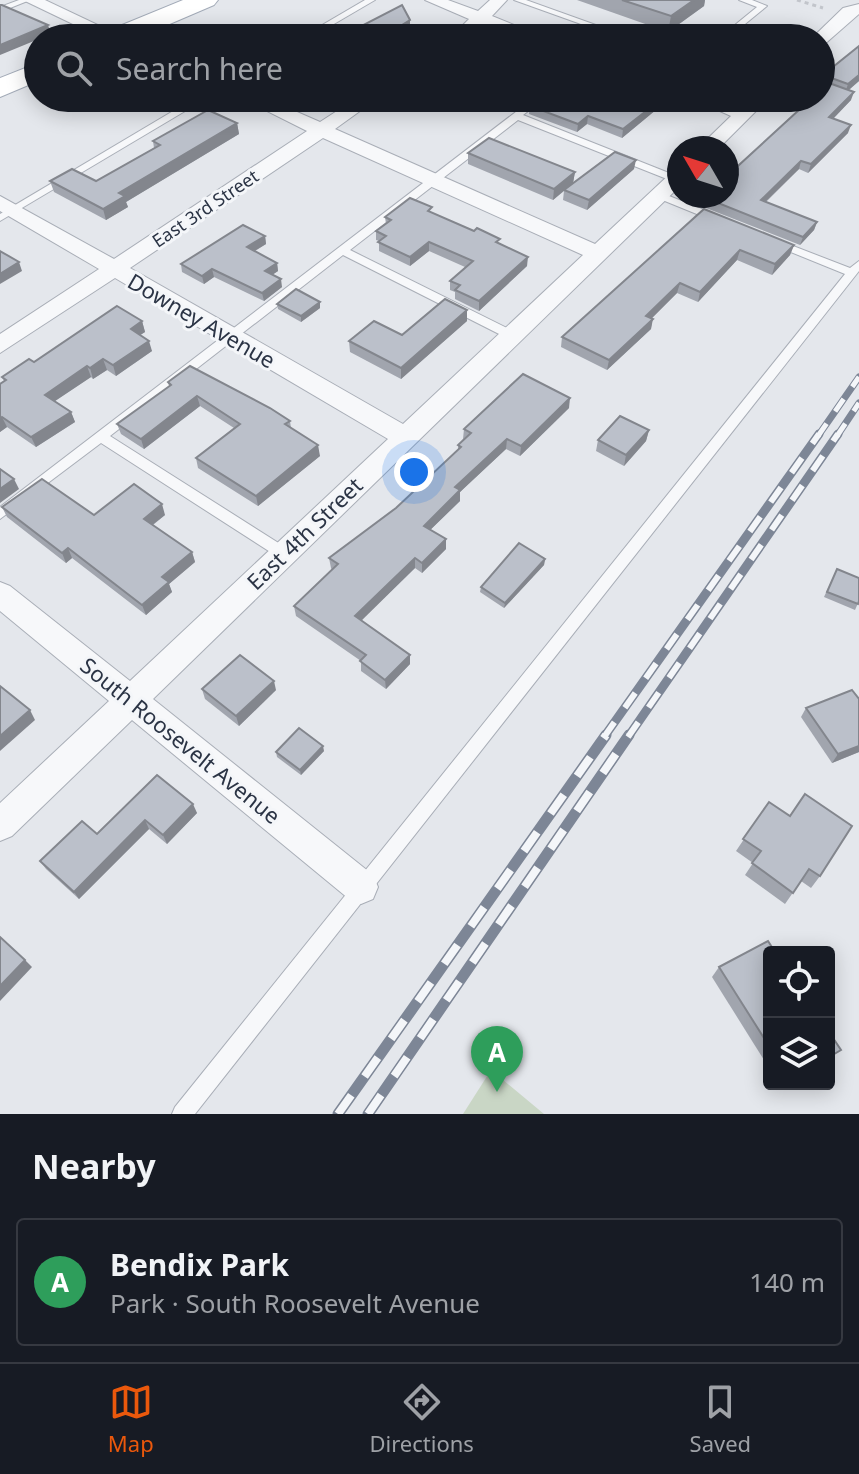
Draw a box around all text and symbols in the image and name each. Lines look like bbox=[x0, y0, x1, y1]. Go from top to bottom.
search box bbox=[24, 24, 835, 112]
icon: search bbox=[52, 46, 96, 90]
text: Search here bbox=[116, 48, 283, 89]
north arrow bbox=[667, 136, 739, 208]
street label: East 3rd Street bbox=[147, 163, 263, 252]
street label: Downey Avenue bbox=[123, 266, 281, 374]
your location bbox=[394, 452, 434, 492]
street label: East 4th Street bbox=[240, 470, 368, 596]
street label: South Roosevelt Avenue bbox=[75, 650, 287, 830]
map controls bbox=[763, 946, 835, 1090]
button: locate bbox=[763, 946, 835, 1018]
button: layers bbox=[763, 1018, 835, 1090]
pin: A bbox=[471, 1026, 523, 1092]
text: Nearby bbox=[32, 1143, 156, 1189]
text: Bendix Park bbox=[110, 1244, 289, 1285]
text: A bbox=[51, 1264, 69, 1300]
text: 140 m bbox=[749, 1264, 825, 1300]
text: Park · South Roosevelt Avenue bbox=[110, 1285, 480, 1321]
tab: Map bbox=[108, 1380, 154, 1458]
tab: Directions bbox=[369, 1380, 474, 1458]
tab: Saved bbox=[690, 1380, 751, 1458]

